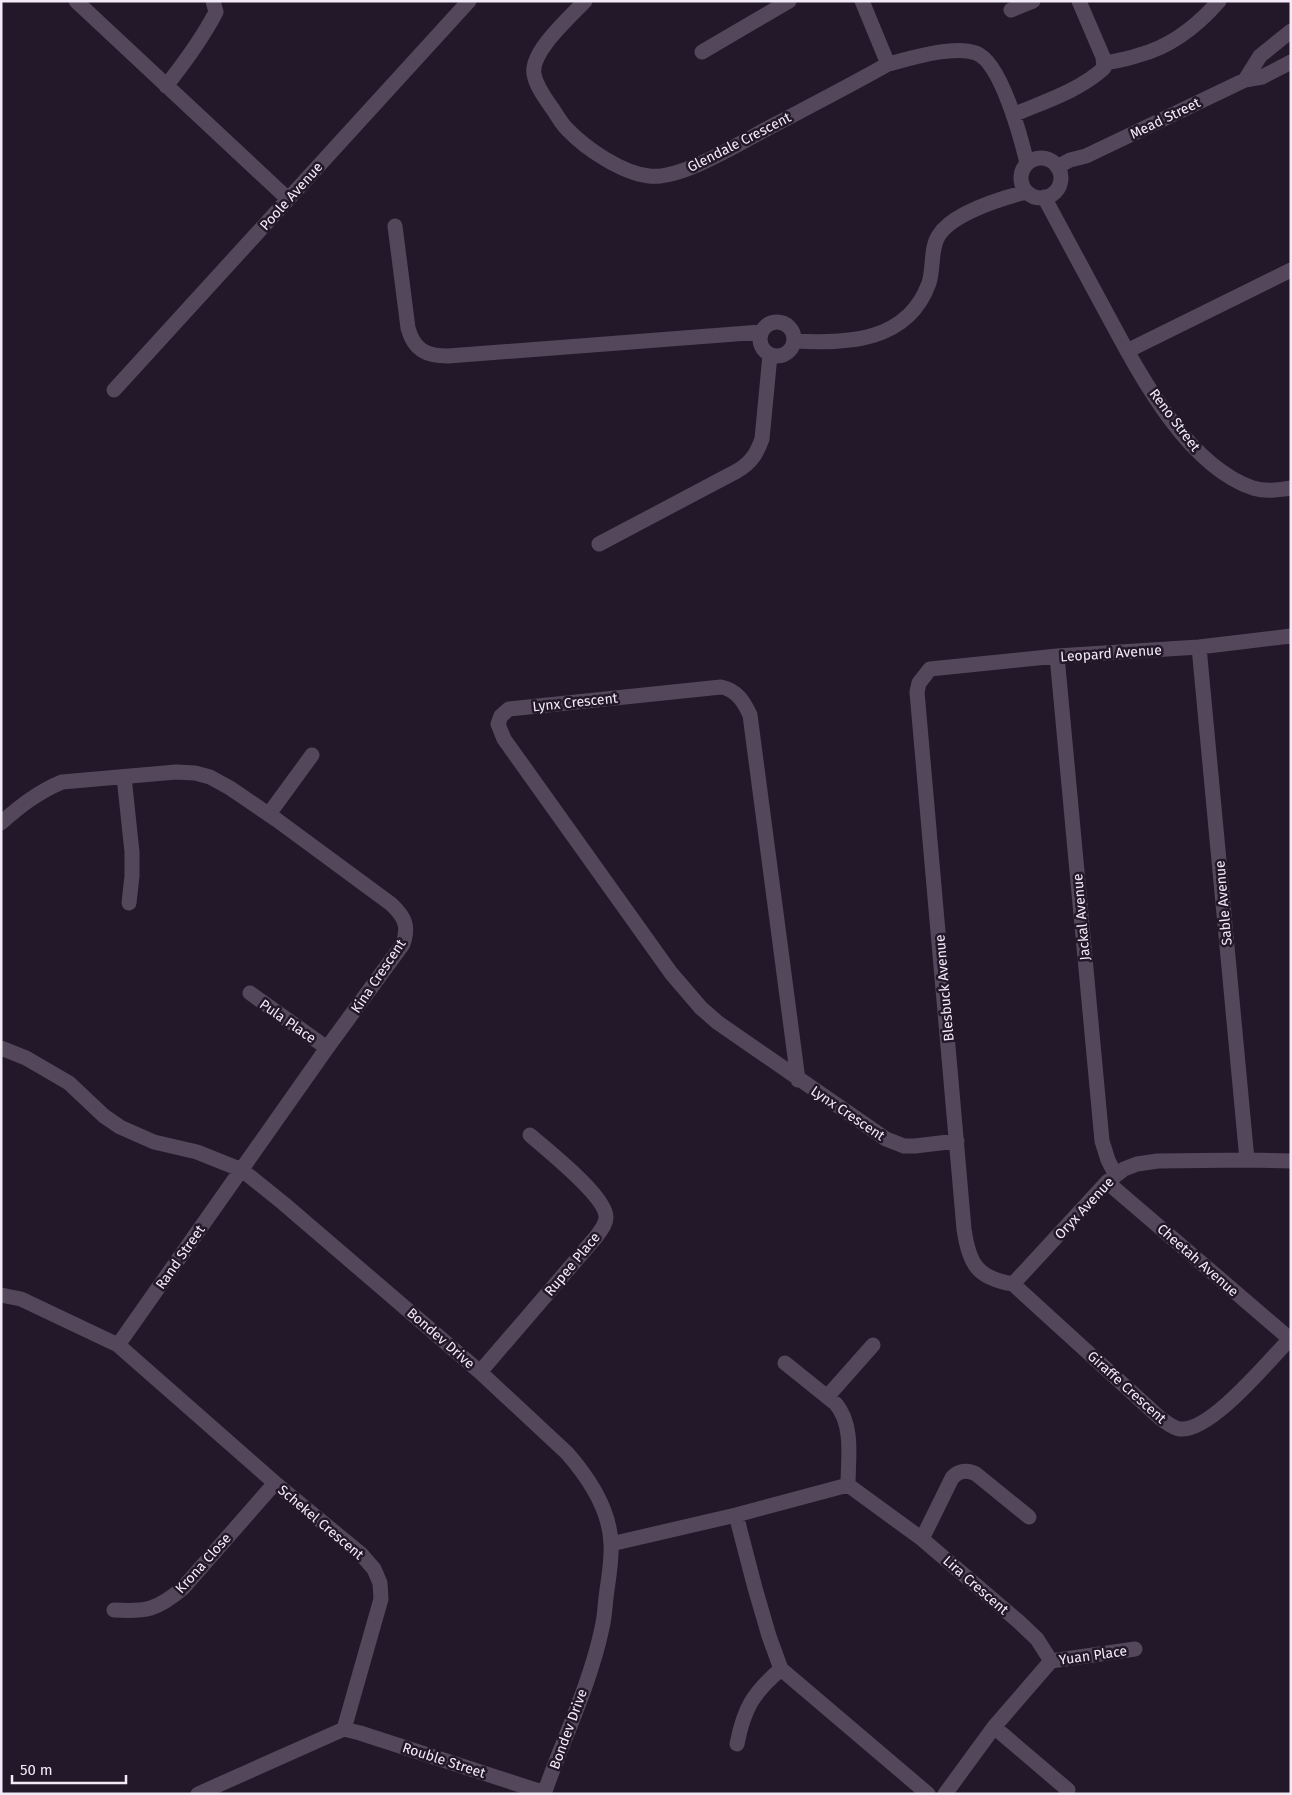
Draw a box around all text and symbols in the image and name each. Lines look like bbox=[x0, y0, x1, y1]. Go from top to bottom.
street label: Mead Street bbox=[1127, 94, 1204, 143]
street label: Glendale Crescent bbox=[685, 109, 795, 176]
street label: Poole Avenue bbox=[256, 159, 326, 234]
street label: Reno Street bbox=[1146, 386, 1204, 456]
street label: Leopard Avenue bbox=[1060, 641, 1162, 666]
street label: Lynx Crescent bbox=[532, 689, 619, 715]
street label: Sable Avenue bbox=[1211, 860, 1236, 946]
street label: Jackal Avenue bbox=[1069, 873, 1094, 961]
street label: Blesbuck Avenue bbox=[931, 934, 958, 1042]
street label: Kina Crescent bbox=[347, 935, 410, 1017]
street label: Pula Place bbox=[256, 996, 319, 1047]
street label: Lynx Crescent bbox=[807, 1082, 889, 1145]
street label: Oryx Avenue bbox=[1051, 1174, 1118, 1243]
street label: Cheetah Avenue bbox=[1154, 1220, 1242, 1300]
street label: Rand Street bbox=[152, 1221, 209, 1293]
street label: Rupee Place bbox=[541, 1229, 604, 1300]
street label: Bondev Drive bbox=[403, 1304, 478, 1372]
street label: Giraffe Crescent bbox=[1084, 1348, 1170, 1428]
street label: Schekel Crescent bbox=[274, 1482, 368, 1564]
street label: Krona Close bbox=[172, 1530, 235, 1597]
street label: Lira Crescent bbox=[939, 1552, 1013, 1619]
street label: Yuan Place bbox=[1058, 1642, 1128, 1669]
street label: Bondev Drive bbox=[546, 1687, 591, 1772]
street label: Rouble Street bbox=[400, 1739, 488, 1782]
scale bar bbox=[12, 1752, 126, 1784]
text: 50 m bbox=[20, 1761, 53, 1779]

